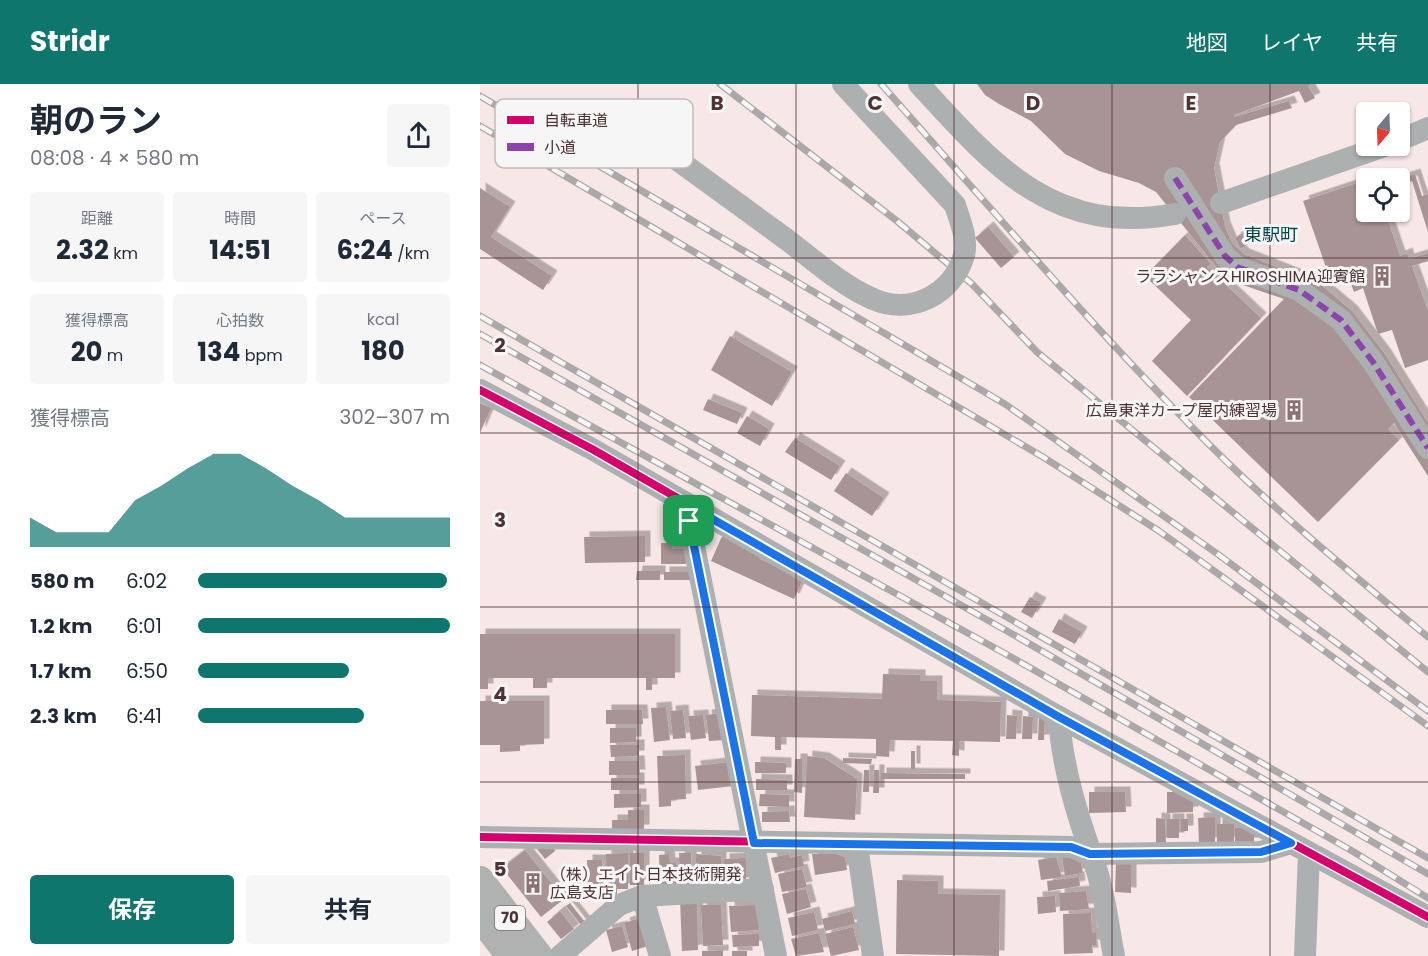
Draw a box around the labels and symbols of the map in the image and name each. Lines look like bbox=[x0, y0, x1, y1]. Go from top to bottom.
text: B bbox=[710, 89, 724, 117]
text: C bbox=[867, 89, 883, 117]
text: D bbox=[1026, 89, 1040, 117]
text: E bbox=[1186, 89, 1196, 117]
legend bbox=[495, 99, 693, 168]
north arrow bbox=[1356, 102, 1410, 156]
text: 自転車道 bbox=[544, 109, 608, 132]
text: 小道 bbox=[544, 136, 576, 159]
district label: 東駅町 bbox=[1244, 222, 1298, 247]
building icon: ララシャンスHIROSHIMA迎賓館 bbox=[1370, 264, 1394, 288]
place label: ララシャンスHIROSHIMA迎賓館 bbox=[1135, 265, 1365, 288]
text: 2 bbox=[494, 331, 506, 359]
building icon: 広島東洋カープ屋内練習場 bbox=[1282, 398, 1306, 422]
place label: 広島東洋カープ屋内練習場 bbox=[1086, 399, 1277, 422]
pin bbox=[663, 495, 714, 546]
text: 3 bbox=[494, 506, 506, 534]
text: 4 bbox=[493, 680, 507, 708]
text: 5 bbox=[494, 855, 507, 883]
place label: （株）エイト日本技術開発 広島支店 bbox=[550, 863, 742, 904]
building icon: （株）エイト日本技術開発 広島支店 bbox=[521, 871, 545, 895]
road number: 70 bbox=[495, 906, 525, 930]

